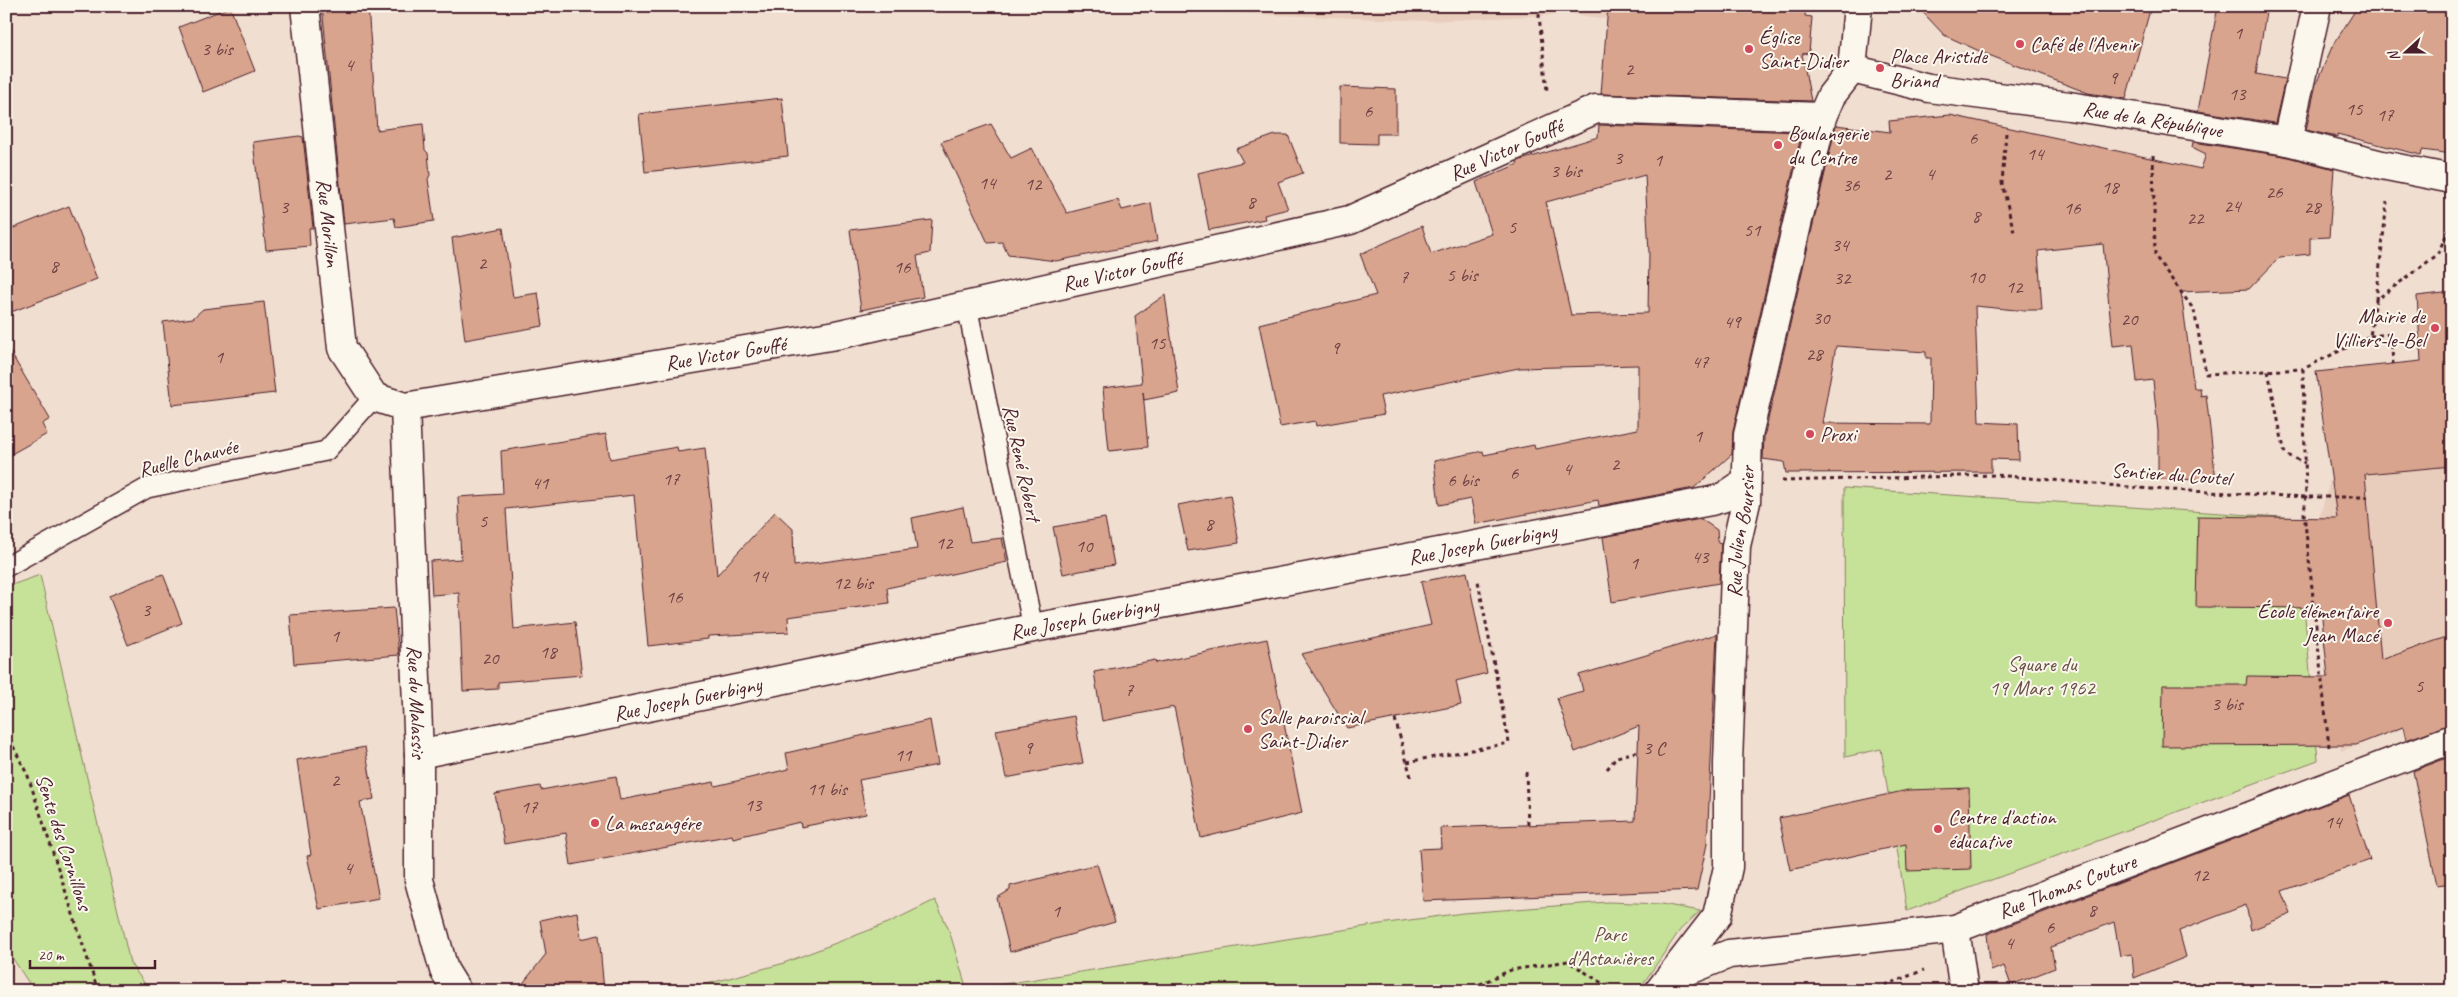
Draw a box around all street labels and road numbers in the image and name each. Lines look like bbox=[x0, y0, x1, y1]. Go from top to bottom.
street label: Rue de la République bbox=[2081, 95, 2226, 144]
street label: Rue Victor Gouffé bbox=[1445, 111, 1570, 186]
street label: Rue Morillon bbox=[311, 177, 346, 269]
street label: Rue Victor Gouffé bbox=[1060, 244, 1187, 297]
street label: Rue Victor Gouffé bbox=[663, 330, 791, 376]
street label: Rue René Robert bbox=[997, 403, 1048, 526]
street label: Ruelle Chauvée bbox=[136, 433, 242, 483]
street label: Sentier du Coutel bbox=[2110, 457, 2235, 491]
street label: Rue Julien Boursier bbox=[1721, 464, 1760, 598]
street label: Rue Joseph Guerbigny bbox=[1406, 517, 1560, 570]
street label: Rue Joseph Guerbigny bbox=[1008, 591, 1162, 645]
street label: Rue du Malassis bbox=[402, 645, 432, 760]
street label: Rue Joseph Guerbigny bbox=[611, 671, 765, 727]
street label: Sente des Cornillons bbox=[30, 771, 99, 915]
street label: Rue Thomas Couture bbox=[1994, 848, 2141, 924]

